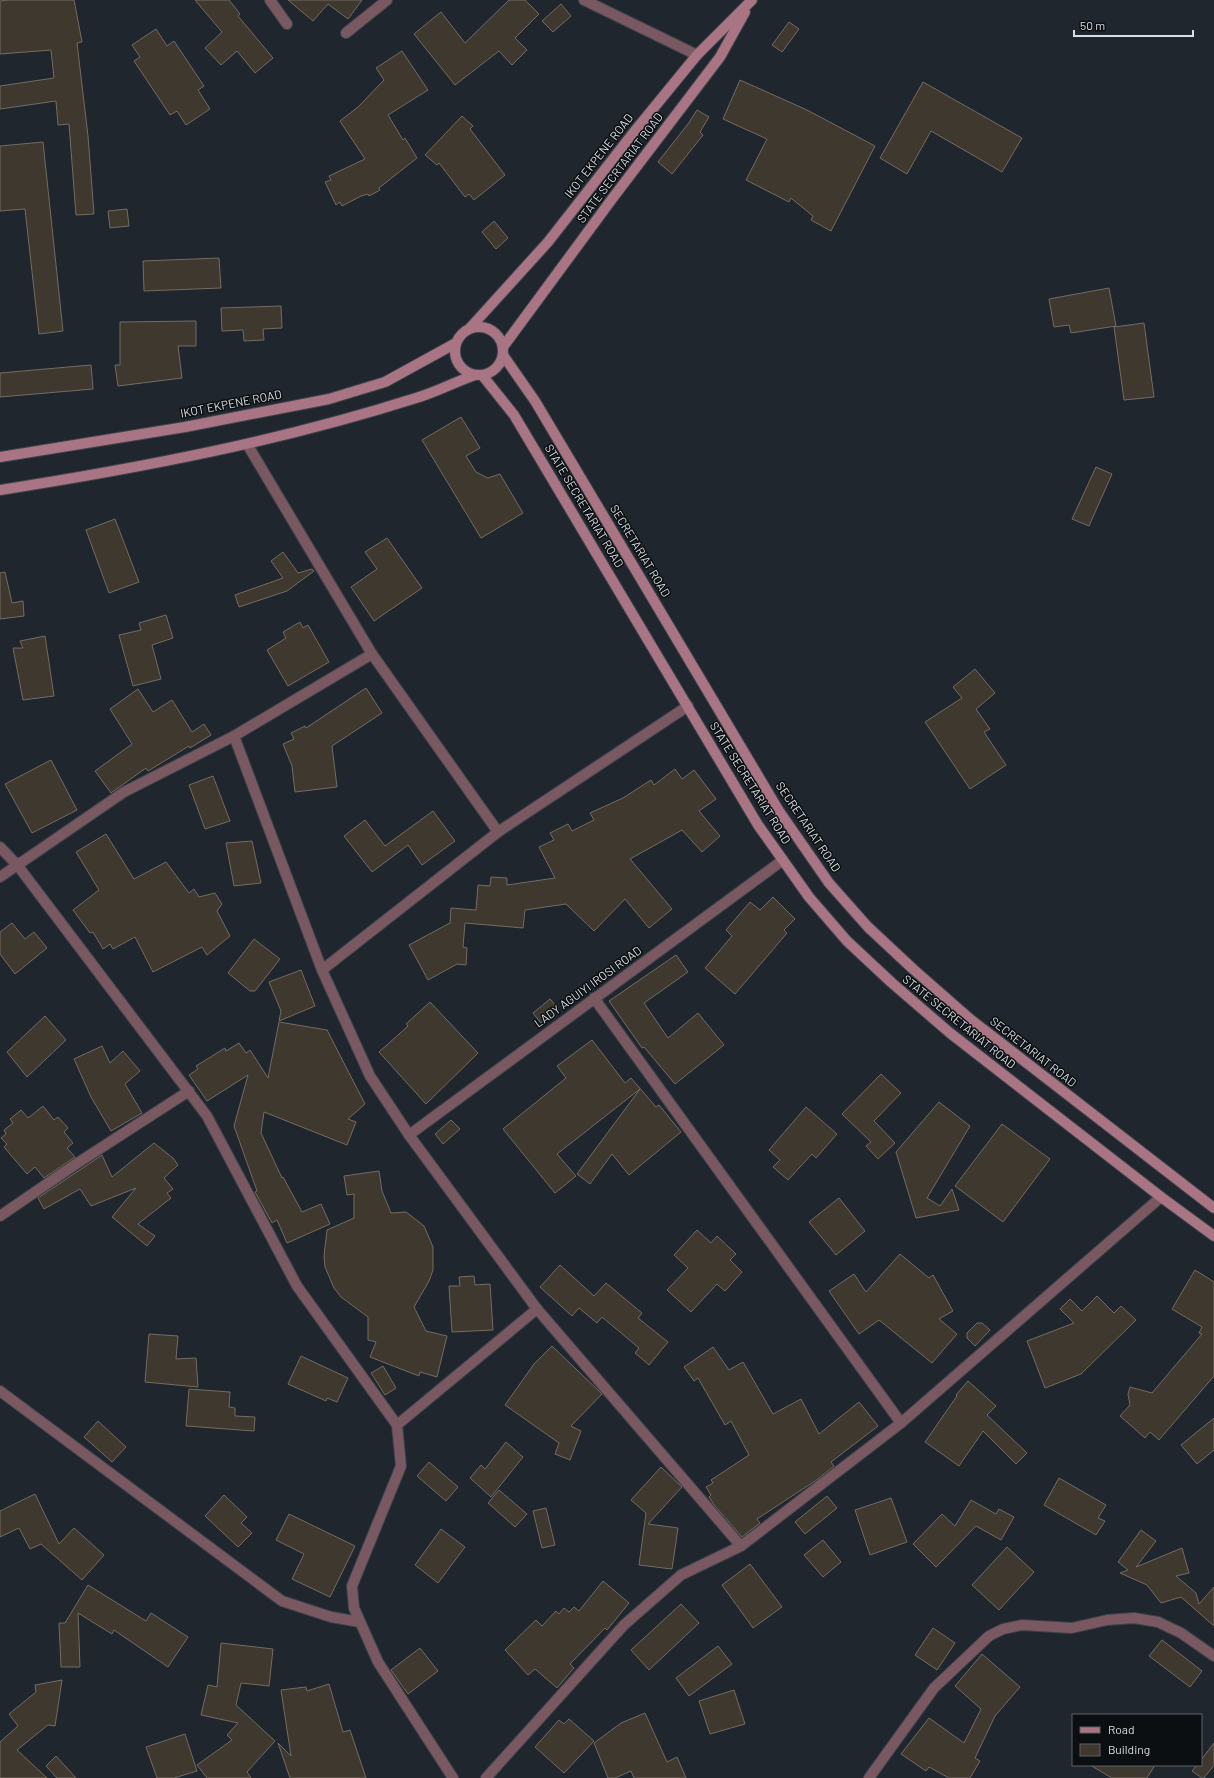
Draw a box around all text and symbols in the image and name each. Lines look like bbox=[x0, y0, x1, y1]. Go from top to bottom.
scale bar bbox=[1074, 12, 1193, 38]
text: 50 m bbox=[1080, 18, 1105, 32]
street label: STATE SECRTARIAT ROAD bbox=[573, 110, 665, 225]
street label: IKOT EKPENE ROAD bbox=[561, 111, 635, 200]
street label: IKOT EKPENE ROAD bbox=[179, 386, 283, 420]
street label: STATE SECRETARIAT ROAD bbox=[542, 441, 627, 570]
street label: SECRETARIAT ROAD bbox=[608, 502, 674, 599]
street label: STATE SECRETARIAT ROAD bbox=[708, 719, 794, 846]
street label: SECRETARIAT ROAD bbox=[774, 779, 844, 874]
street label: LADY AGUIYI IROSI ROAD bbox=[531, 943, 644, 1030]
street label: STATE SECRETARIAT ROAD bbox=[900, 971, 1019, 1071]
street label: SECRETARIAT ROAD bbox=[988, 1013, 1079, 1089]
legend bbox=[1072, 1714, 1202, 1766]
text: Road bbox=[1108, 1722, 1135, 1736]
text: Building bbox=[1108, 1742, 1150, 1756]

